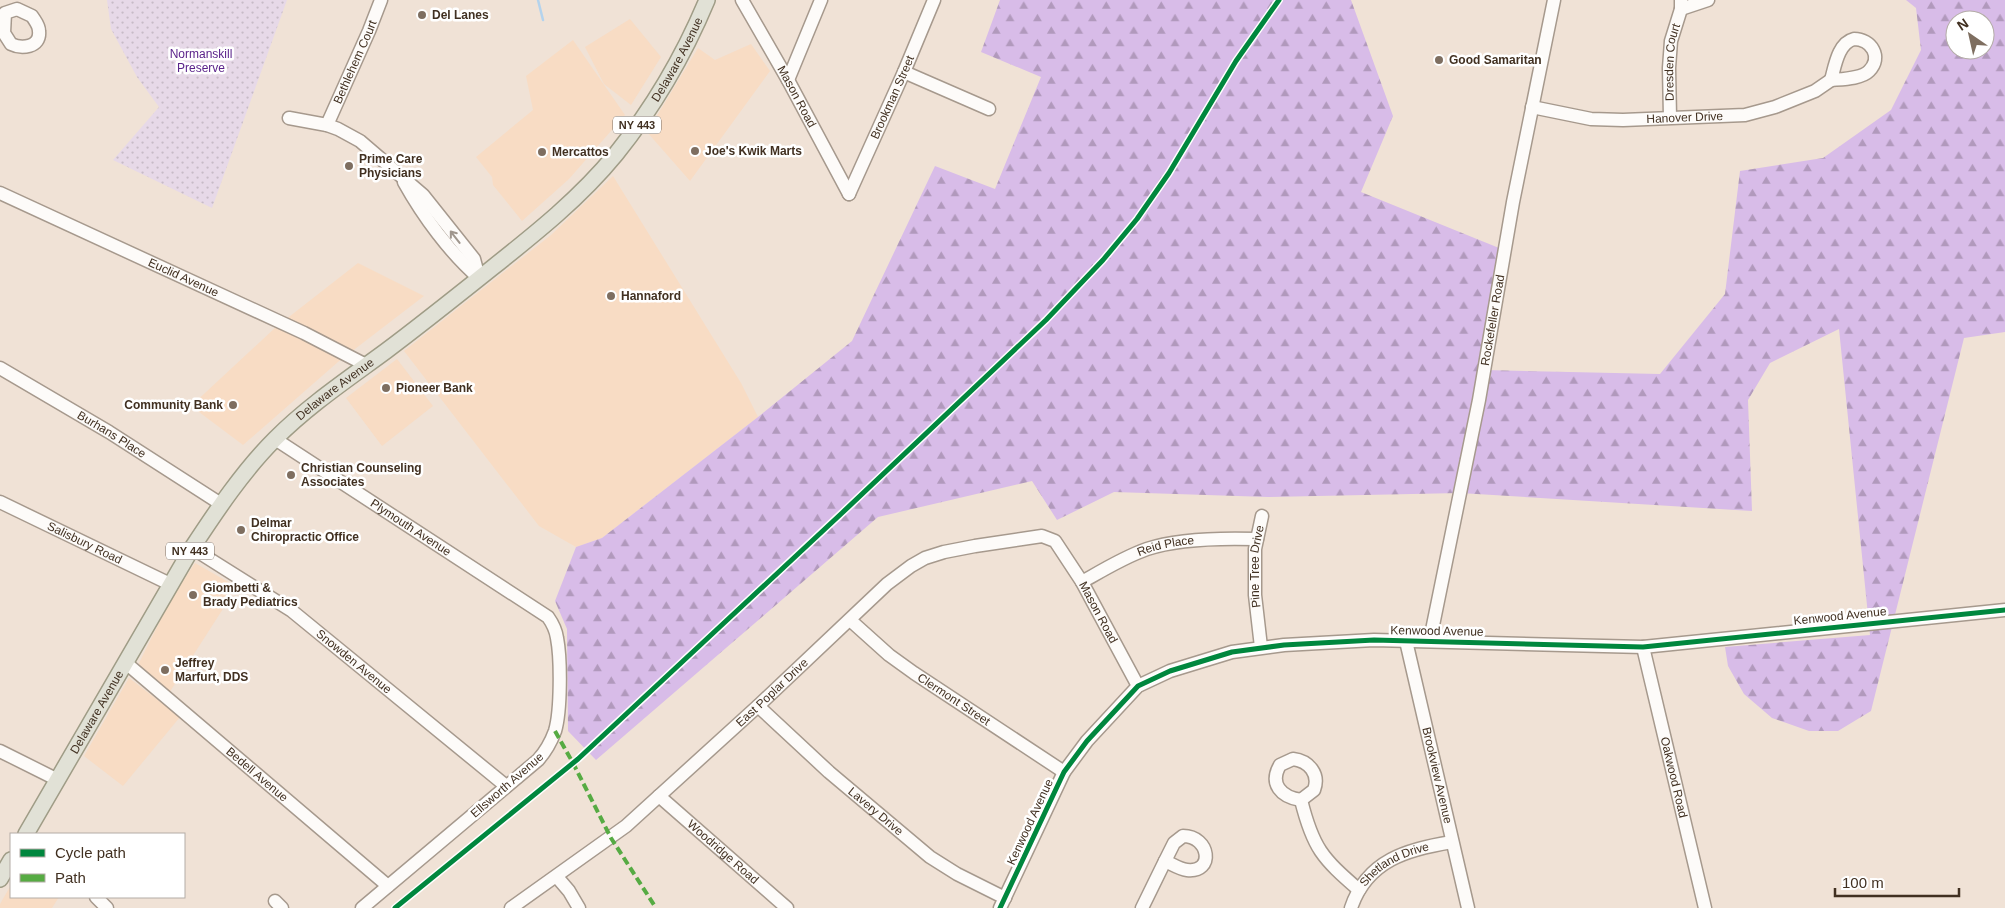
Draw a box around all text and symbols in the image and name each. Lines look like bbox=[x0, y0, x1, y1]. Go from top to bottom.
place label: Del Lanes bbox=[432, 8, 489, 22]
marker: Del Lanes bbox=[416, 9, 428, 21]
north arrow bbox=[1945, 10, 1995, 60]
street label: Delaware Avenue bbox=[648, 15, 706, 104]
text: N bbox=[1954, 15, 1971, 34]
street label: Bethlehem Court bbox=[330, 17, 380, 106]
street label: Dresden Court bbox=[1662, 21, 1683, 101]
park label: Normanskill Preserve bbox=[170, 47, 232, 75]
street label: Brookman Street bbox=[868, 53, 917, 141]
place label: Good Samaritan bbox=[1449, 53, 1542, 67]
marker: Good Samaritan bbox=[1433, 54, 1445, 66]
street label: Mason Road bbox=[774, 63, 819, 130]
street label: Hanover Drive bbox=[1646, 109, 1724, 126]
road number: NY 443 bbox=[613, 116, 661, 134]
place label: Joe's Kwik Marts bbox=[705, 144, 802, 158]
place label: Mercattos bbox=[552, 145, 609, 159]
marker: Joe's Kwik Marts bbox=[689, 145, 701, 157]
marker: Mercattos bbox=[536, 146, 548, 158]
place label: Prime Care Physicians bbox=[359, 152, 423, 180]
marker: Prime Care Physicians bbox=[343, 160, 355, 172]
one-way arrow bbox=[450, 230, 461, 243]
street label: Euclid Avenue bbox=[146, 255, 221, 300]
street label: Rockefeller Road bbox=[1478, 274, 1507, 367]
place label: Hannaford bbox=[621, 289, 681, 303]
marker: Hannaford bbox=[605, 290, 617, 302]
street label: Delaware Avenue bbox=[293, 355, 377, 423]
place label: Pioneer Bank bbox=[396, 381, 473, 395]
marker: Pioneer Bank bbox=[380, 382, 392, 394]
place label: Community Bank bbox=[124, 398, 223, 412]
marker: Community Bank bbox=[227, 399, 239, 411]
street label: Burhans Place bbox=[75, 408, 149, 461]
place label: Christian Counseling Associates bbox=[301, 461, 422, 489]
marker: Christian Counseling Associates bbox=[285, 469, 297, 481]
street label: Plymouth Avenue bbox=[368, 496, 454, 559]
place label: Delmar Chiropractic Office bbox=[251, 516, 359, 544]
street label: Salisbury Road bbox=[45, 519, 124, 567]
marker: Delmar Chiropractic Office bbox=[235, 524, 247, 536]
street label: Pine Tree Drive bbox=[1247, 524, 1267, 608]
street label: Reid Place bbox=[1135, 533, 1195, 559]
road number: NY 443 bbox=[166, 542, 214, 560]
street label: Mason Road bbox=[1076, 579, 1121, 646]
place label: Giombetti & Brady Pediatrics bbox=[203, 581, 298, 609]
marker: Giombetti & Brady Pediatrics bbox=[187, 589, 199, 601]
street label: Kenwood Avenue bbox=[1793, 604, 1887, 628]
street label: Kenwood Avenue bbox=[1390, 623, 1484, 639]
street label: Snowden Avenue bbox=[313, 627, 395, 697]
street label: East Poplar Drive bbox=[733, 655, 811, 730]
place label: Jeffrey Marfurt, DDS bbox=[175, 656, 248, 684]
marker: Jeffrey Marfurt, DDS bbox=[159, 664, 171, 676]
street label: Delaware Avenue bbox=[67, 668, 127, 756]
street label: Clermont Street bbox=[915, 670, 993, 729]
street label: Brookview Avenue bbox=[1419, 726, 1455, 825]
street label: Oakwood Road bbox=[1658, 735, 1690, 819]
street label: Bedell Avenue bbox=[223, 744, 291, 805]
street label: Ellsworth Avenue bbox=[468, 749, 546, 820]
street label: Kenwood Avenue bbox=[1004, 777, 1056, 867]
street label: Lavery Drive bbox=[845, 784, 906, 839]
street label: Woodridge Road bbox=[684, 817, 761, 887]
legend bbox=[10, 833, 185, 898]
street label: Shetland Drive bbox=[1357, 839, 1431, 889]
text: Cycle path bbox=[55, 844, 126, 861]
scale bar bbox=[1835, 866, 1959, 898]
text: Path bbox=[55, 869, 86, 886]
text: 100 m bbox=[1842, 874, 1884, 891]

